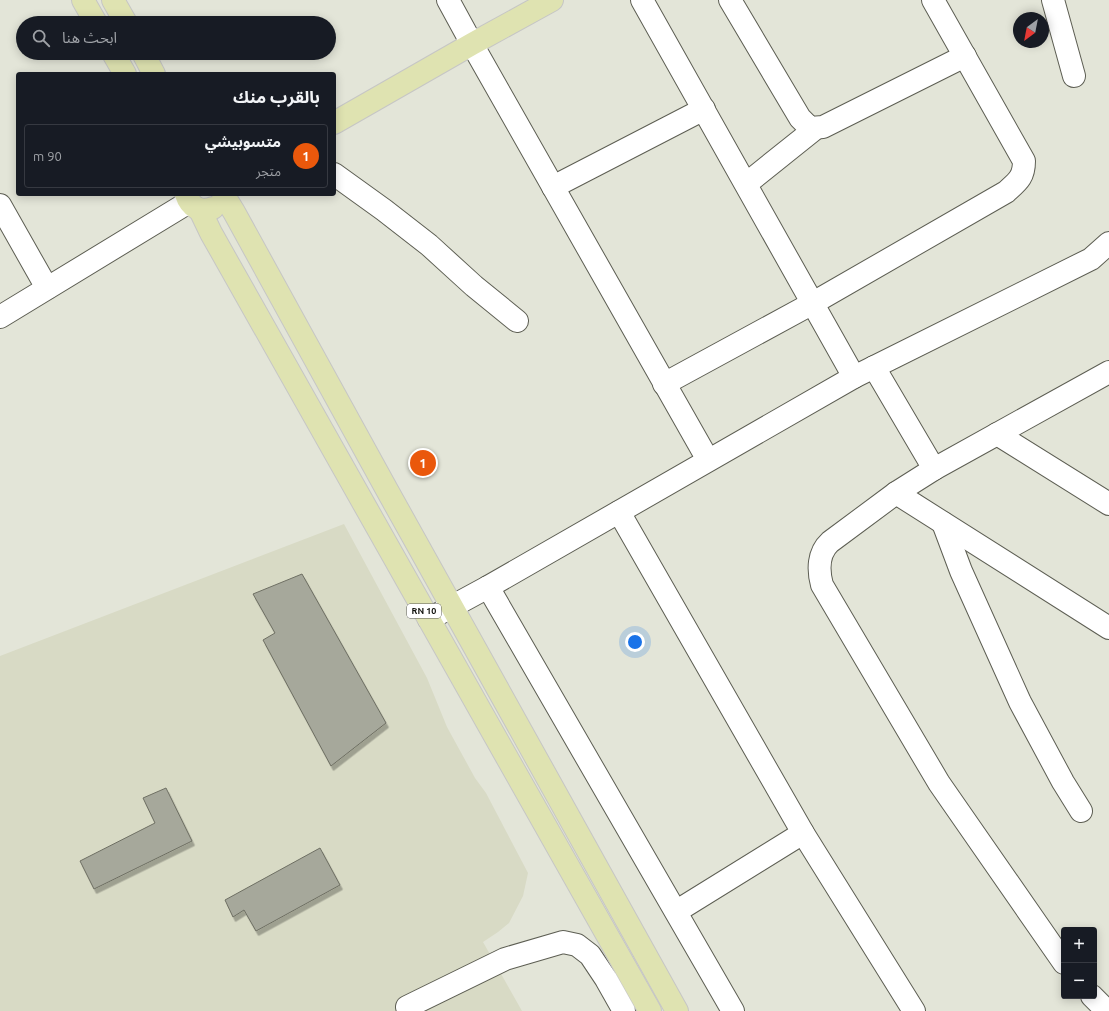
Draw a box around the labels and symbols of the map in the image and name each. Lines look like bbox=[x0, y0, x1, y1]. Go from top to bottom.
north arrow bbox=[1013, 12, 1049, 48]
pin: 1 bbox=[410, 448, 436, 478]
road number: RN 10 bbox=[407, 604, 441, 618]
your location bbox=[625, 632, 645, 652]

